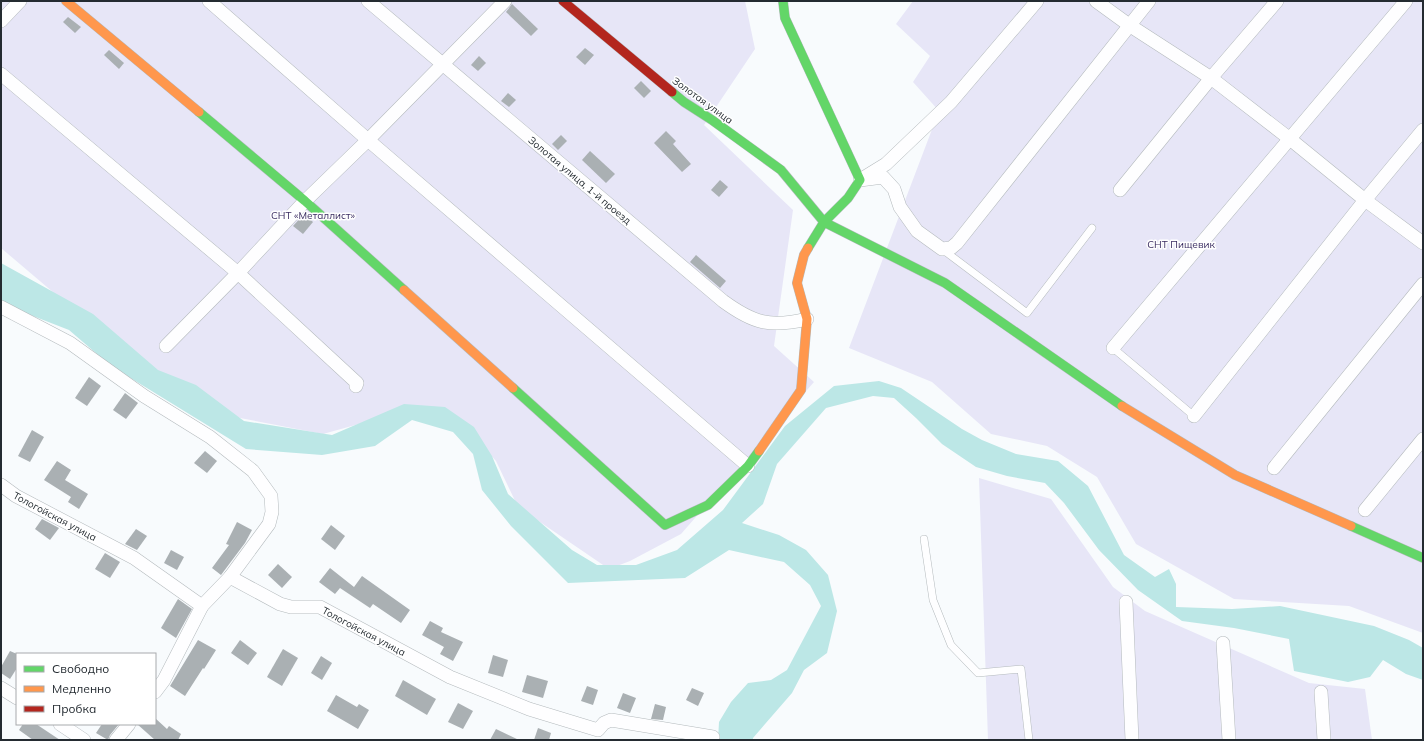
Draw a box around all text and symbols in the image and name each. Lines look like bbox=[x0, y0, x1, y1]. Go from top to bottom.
street label: Золотая улица bbox=[670, 74, 736, 127]
street label: Золотая улица, 1-й проезд bbox=[526, 134, 634, 227]
park label: СНТ «Металлист» bbox=[271, 209, 356, 222]
park label: СНТ Пищевик bbox=[1147, 238, 1215, 251]
street label: Тологойская улица bbox=[11, 489, 99, 544]
street label: Тологойская улица bbox=[320, 604, 408, 659]
legend bbox=[16, 653, 156, 725]
text: Свободно bbox=[52, 661, 109, 676]
text: Медленно bbox=[52, 681, 111, 696]
text: Пробка bbox=[52, 701, 96, 716]

